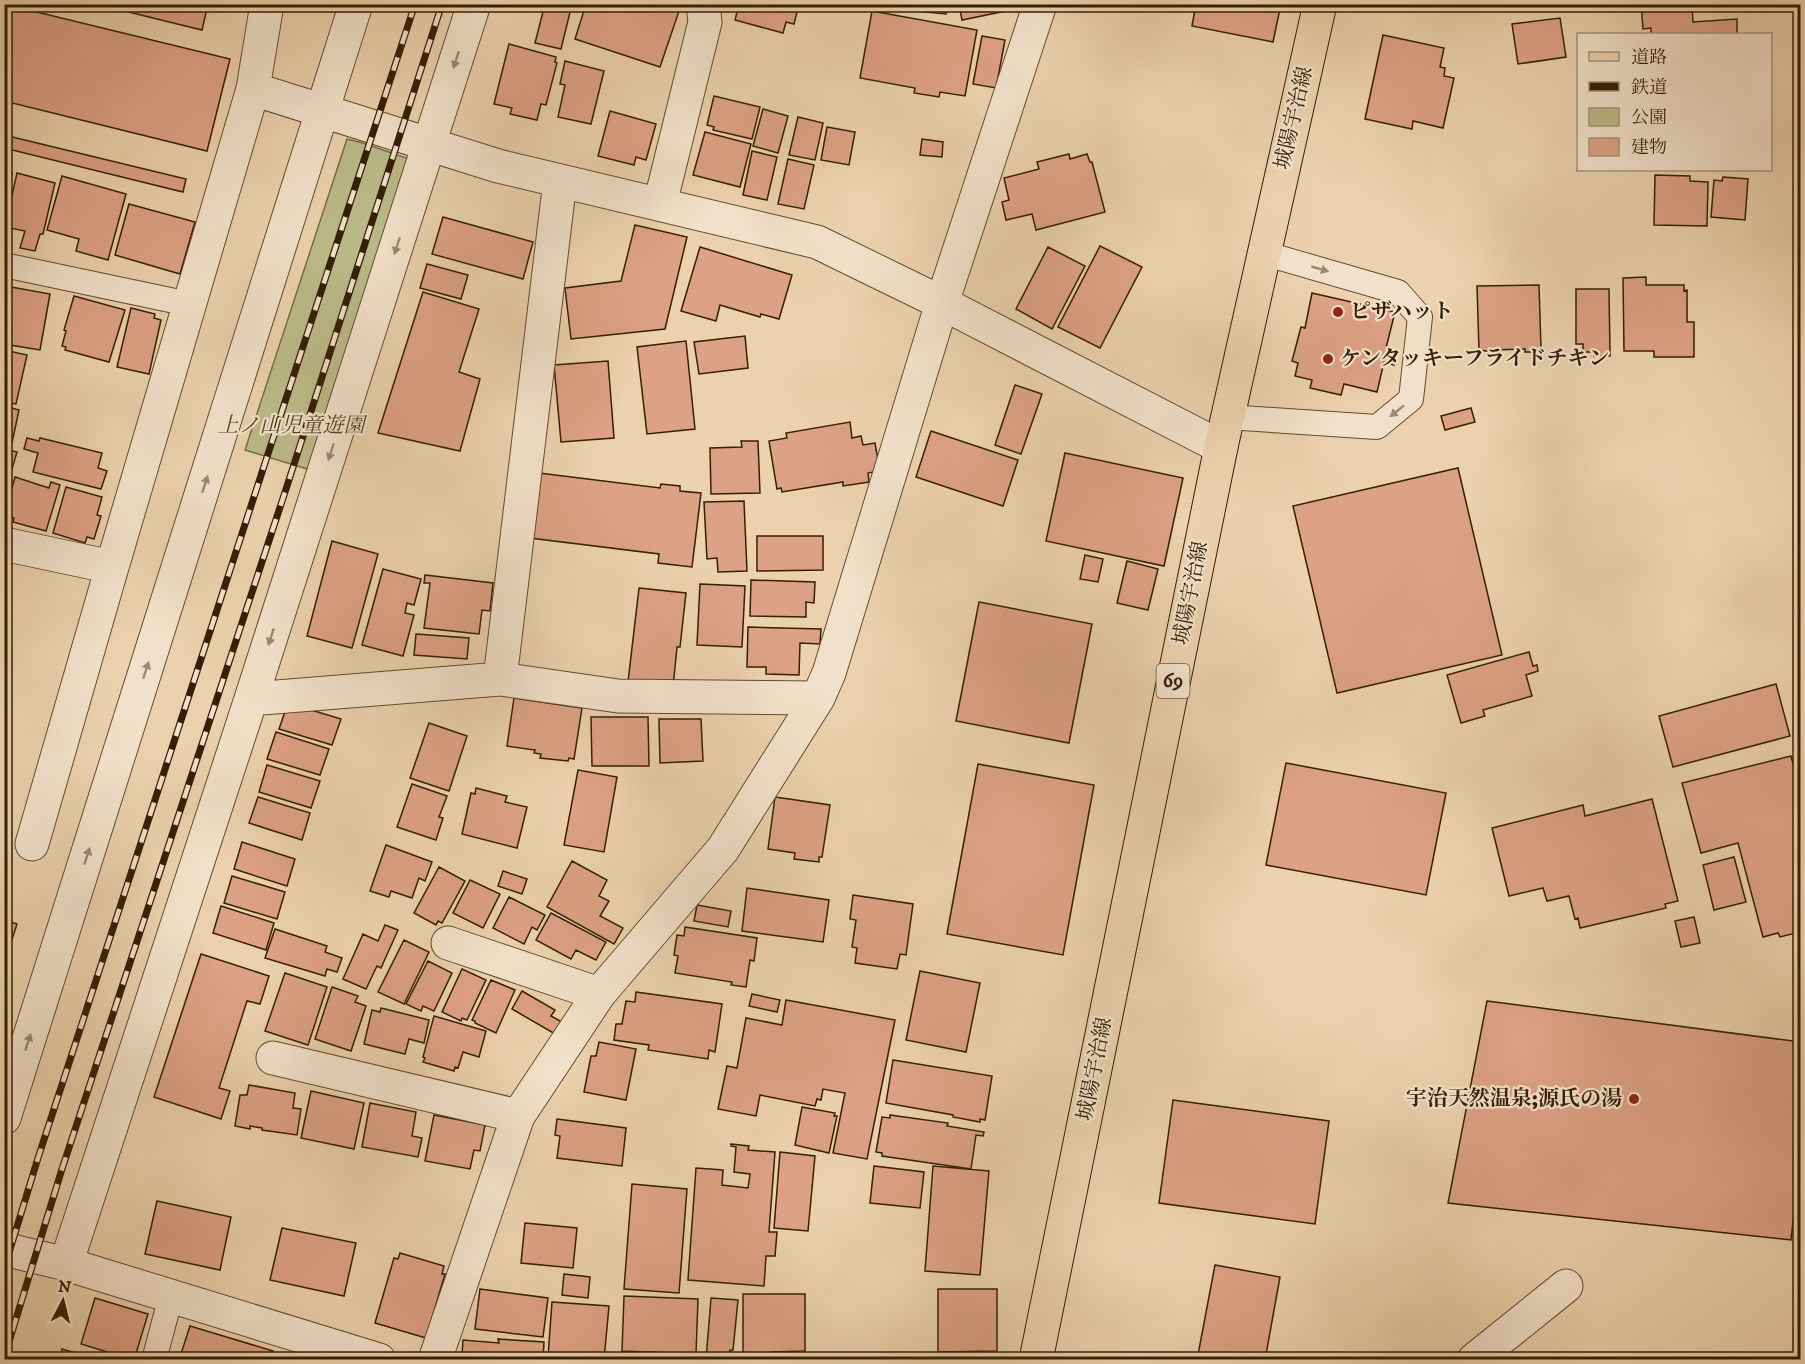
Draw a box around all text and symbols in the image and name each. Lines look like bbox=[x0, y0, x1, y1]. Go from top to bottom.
legend bbox=[1577, 33, 1772, 171]
text: 道路 bbox=[1631, 47, 1667, 69]
one-way arrow bbox=[451, 51, 461, 69]
street label: 城陽宇治線 bbox=[1270, 64, 1318, 172]
text: 鉄道 bbox=[1631, 77, 1667, 99]
text: 公園 bbox=[1631, 107, 1667, 129]
text: 建物 bbox=[1631, 137, 1667, 159]
one-way arrow bbox=[392, 237, 401, 255]
one-way arrow bbox=[1311, 265, 1329, 275]
place label: ピザハット bbox=[1350, 299, 1454, 325]
marker: ピザハット bbox=[1331, 305, 1345, 319]
place label: ケンタッキーフライドチキン bbox=[1340, 346, 1609, 372]
marker: ケンタッキーフライドチキン bbox=[1321, 352, 1335, 366]
one-way arrow bbox=[1389, 404, 1405, 417]
park label: 上ノ山児童遊園 bbox=[218, 413, 367, 439]
one-way arrow bbox=[326, 443, 335, 461]
one-way arrow bbox=[200, 475, 210, 493]
street label: 城陽宇治線 bbox=[1168, 539, 1214, 647]
one-way arrow bbox=[266, 628, 276, 646]
one-way arrow bbox=[142, 661, 151, 679]
road number: 69 bbox=[1156, 664, 1190, 698]
one-way arrow bbox=[83, 847, 92, 865]
street label: 城陽宇治線 bbox=[1072, 1015, 1118, 1123]
one-way arrow bbox=[24, 1033, 34, 1051]
place label: 宇治天然温泉;源氏の湯 bbox=[1406, 1086, 1622, 1112]
marker: 宇治天然温泉;源氏の湯 bbox=[1627, 1092, 1641, 1106]
north arrow bbox=[33, 1271, 93, 1331]
text: N bbox=[57, 1276, 72, 1298]

